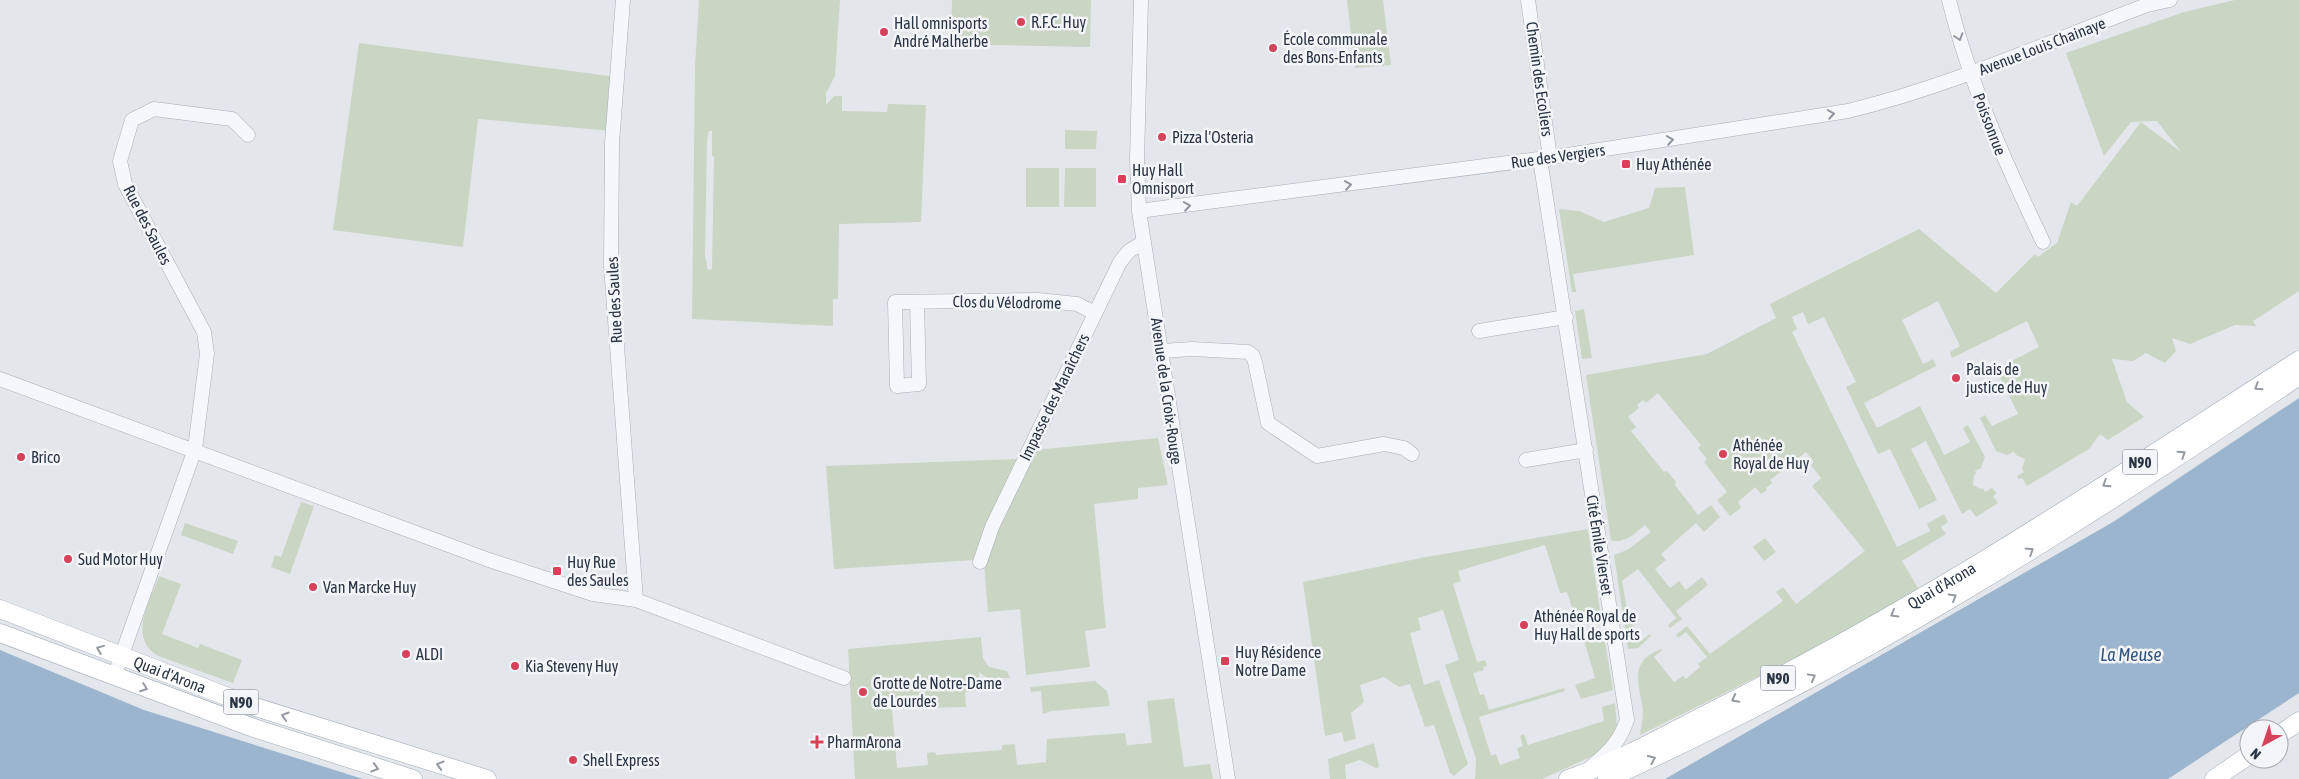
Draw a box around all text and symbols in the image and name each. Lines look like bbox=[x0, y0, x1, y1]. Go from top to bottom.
place label: R.F.C. Huy bbox=[1031, 13, 1087, 32]
place label: Hall omnisports André Malherbe bbox=[894, 14, 988, 50]
street label: Avenue Louis Chainaye bbox=[1976, 14, 2108, 79]
marker: R.F.C. Huy bbox=[1015, 16, 1027, 28]
street label: Chemin des Ecoliers bbox=[1523, 20, 1557, 138]
marker: Hall omnisports André Malherbe bbox=[878, 26, 890, 38]
place label: École communale des Bons-Enfants bbox=[1283, 30, 1388, 66]
one-way arrow bbox=[1954, 32, 1964, 41]
marker: École communale des Bons-Enfants bbox=[1267, 42, 1279, 54]
street label: Poissonrue bbox=[1970, 90, 2010, 158]
one-way arrow bbox=[1826, 110, 1835, 120]
place label: Pizza l'Osteria bbox=[1172, 128, 1254, 146]
marker: Pizza l'Osteria bbox=[1156, 131, 1168, 143]
one-way arrow bbox=[1666, 135, 1674, 146]
street label: Rue des Vergiers bbox=[1510, 140, 1607, 173]
place label: Huy Athénée bbox=[1636, 155, 1712, 174]
marker: Huy Athénée bbox=[1620, 158, 1632, 170]
place label: Huy Hall Omnisport bbox=[1132, 161, 1195, 198]
marker: Huy Hall Omnisport bbox=[1116, 173, 1128, 185]
one-way arrow bbox=[1344, 180, 1353, 190]
street label: Rue des Saules bbox=[120, 182, 176, 268]
one-way arrow bbox=[1184, 201, 1192, 212]
street label: Rue des Saules bbox=[603, 256, 625, 344]
street label: Clos du Vélodrome bbox=[952, 292, 1062, 312]
street label: Avenue de la Croix-Rouge bbox=[1147, 316, 1186, 466]
street label: Impasse des Maraîchers bbox=[1015, 330, 1094, 464]
place label: Palais de justice de Huy bbox=[1965, 360, 2048, 397]
marker: Palais de justice de Huy bbox=[1950, 372, 1962, 384]
one-way arrow bbox=[2254, 381, 2264, 390]
place label: Athénée Royal de Huy bbox=[1733, 436, 1810, 473]
place label: Brico bbox=[31, 448, 60, 466]
marker: Athénée Royal de Huy bbox=[1717, 448, 1729, 460]
road number: N90 bbox=[2122, 450, 2158, 474]
marker: Brico bbox=[15, 451, 27, 463]
one-way arrow bbox=[2176, 451, 2186, 460]
one-way arrow bbox=[2103, 477, 2112, 487]
street label: Cité Émile Vierset bbox=[1583, 494, 1617, 597]
one-way arrow bbox=[2025, 547, 2034, 557]
place label: Sud Motor Huy bbox=[78, 550, 163, 569]
marker: Sud Motor Huy bbox=[62, 553, 74, 565]
place label: Huy Rue des Saules bbox=[567, 553, 629, 589]
street label: Quai d'Arona bbox=[1904, 558, 1979, 613]
marker: Huy Rue des Saules bbox=[551, 565, 563, 577]
place label: Van Marcke Huy bbox=[323, 578, 417, 597]
marker: Van Marcke Huy bbox=[307, 581, 319, 593]
one-way arrow bbox=[1948, 594, 1957, 604]
place label: Athénée Royal de Huy Hall de sports bbox=[1534, 607, 1640, 644]
one-way arrow bbox=[1891, 608, 1900, 618]
marker: Athénée Royal de Huy Hall de sports bbox=[1518, 619, 1530, 631]
place label: Huy Résidence Notre Dame bbox=[1235, 643, 1321, 679]
water label: La Meuse bbox=[2100, 644, 2162, 665]
one-way arrow bbox=[96, 645, 105, 655]
place label: ALDI bbox=[416, 645, 443, 663]
marker: ALDI bbox=[400, 648, 412, 660]
street label: Quai d'Arona bbox=[131, 652, 209, 697]
marker: Huy Résidence Notre Dame bbox=[1219, 655, 1231, 667]
place label: Kia Steveny Huy bbox=[525, 657, 619, 676]
marker: Kia Steveny Huy bbox=[509, 660, 521, 672]
road number: N90 bbox=[1760, 666, 1796, 690]
one-way arrow bbox=[1806, 673, 1815, 683]
place label: Grotte de Notre-Dame de Lourdes bbox=[873, 674, 1002, 710]
one-way arrow bbox=[139, 682, 147, 692]
marker: Grotte de Notre-Dame de Lourdes bbox=[857, 686, 869, 698]
road number: N90 bbox=[224, 690, 258, 714]
one-way arrow bbox=[1732, 693, 1741, 703]
one-way arrow bbox=[282, 712, 290, 722]
north arrow bbox=[2239, 719, 2289, 769]
place label: PharmArona bbox=[827, 733, 902, 751]
marker: PharmArona bbox=[811, 736, 823, 748]
text: N bbox=[2247, 745, 2264, 763]
place label: Shell Express bbox=[583, 751, 660, 770]
marker: Shell Express bbox=[567, 754, 579, 766]
one-way arrow bbox=[1647, 755, 1656, 766]
one-way arrow bbox=[437, 761, 445, 771]
one-way arrow bbox=[370, 762, 378, 772]

